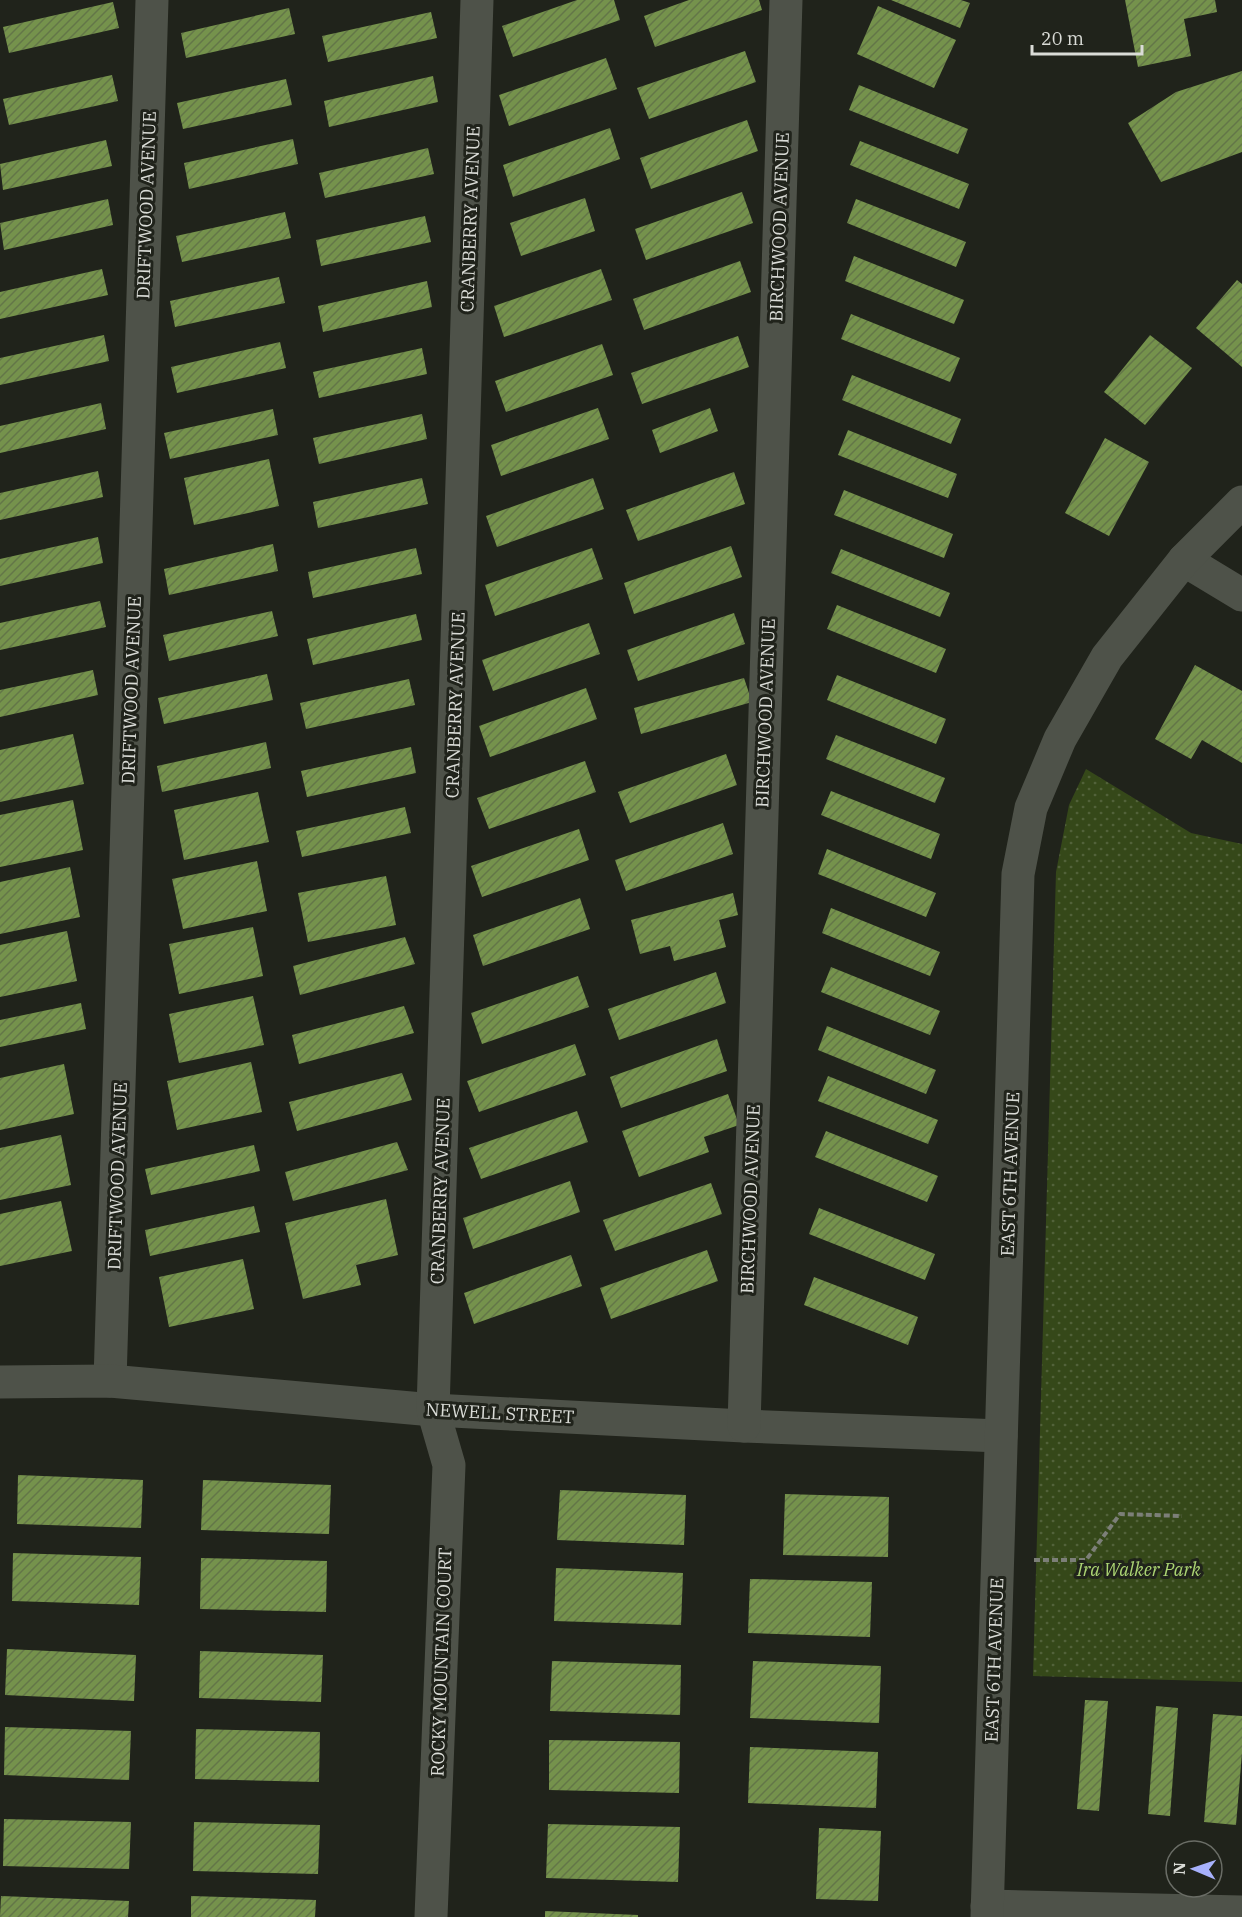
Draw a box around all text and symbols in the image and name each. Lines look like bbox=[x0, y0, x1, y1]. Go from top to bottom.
scale bar bbox=[1032, 18, 1142, 56]
text: 20 m bbox=[1041, 27, 1084, 50]
street label: DRIFTWOOD AVENUE bbox=[131, 111, 161, 299]
street label: CRANBERRY AVENUE bbox=[455, 125, 485, 313]
street label: BIRCHWOOD AVENUE bbox=[764, 132, 794, 322]
street label: DRIFTWOOD AVENUE bbox=[116, 596, 146, 784]
street label: CRANBERRY AVENUE bbox=[440, 611, 470, 799]
street label: BIRCHWOOD AVENUE bbox=[750, 618, 780, 808]
street label: DRIFTWOOD AVENUE bbox=[102, 1082, 132, 1270]
street label: EAST 6TH AVENUE bbox=[996, 1091, 1024, 1257]
street label: CRANBERRY AVENUE bbox=[425, 1097, 455, 1285]
street label: BIRCHWOOD AVENUE bbox=[735, 1104, 765, 1294]
street label: NEWELL STREET bbox=[425, 1398, 575, 1428]
street label: ROCKY MOUNTAIN COURT bbox=[426, 1547, 457, 1777]
park label: Ira Walker Park bbox=[1076, 1558, 1201, 1581]
street label: EAST 6TH AVENUE bbox=[980, 1577, 1008, 1743]
north arrow bbox=[1164, 1839, 1224, 1899]
text: N bbox=[1169, 1862, 1189, 1875]

